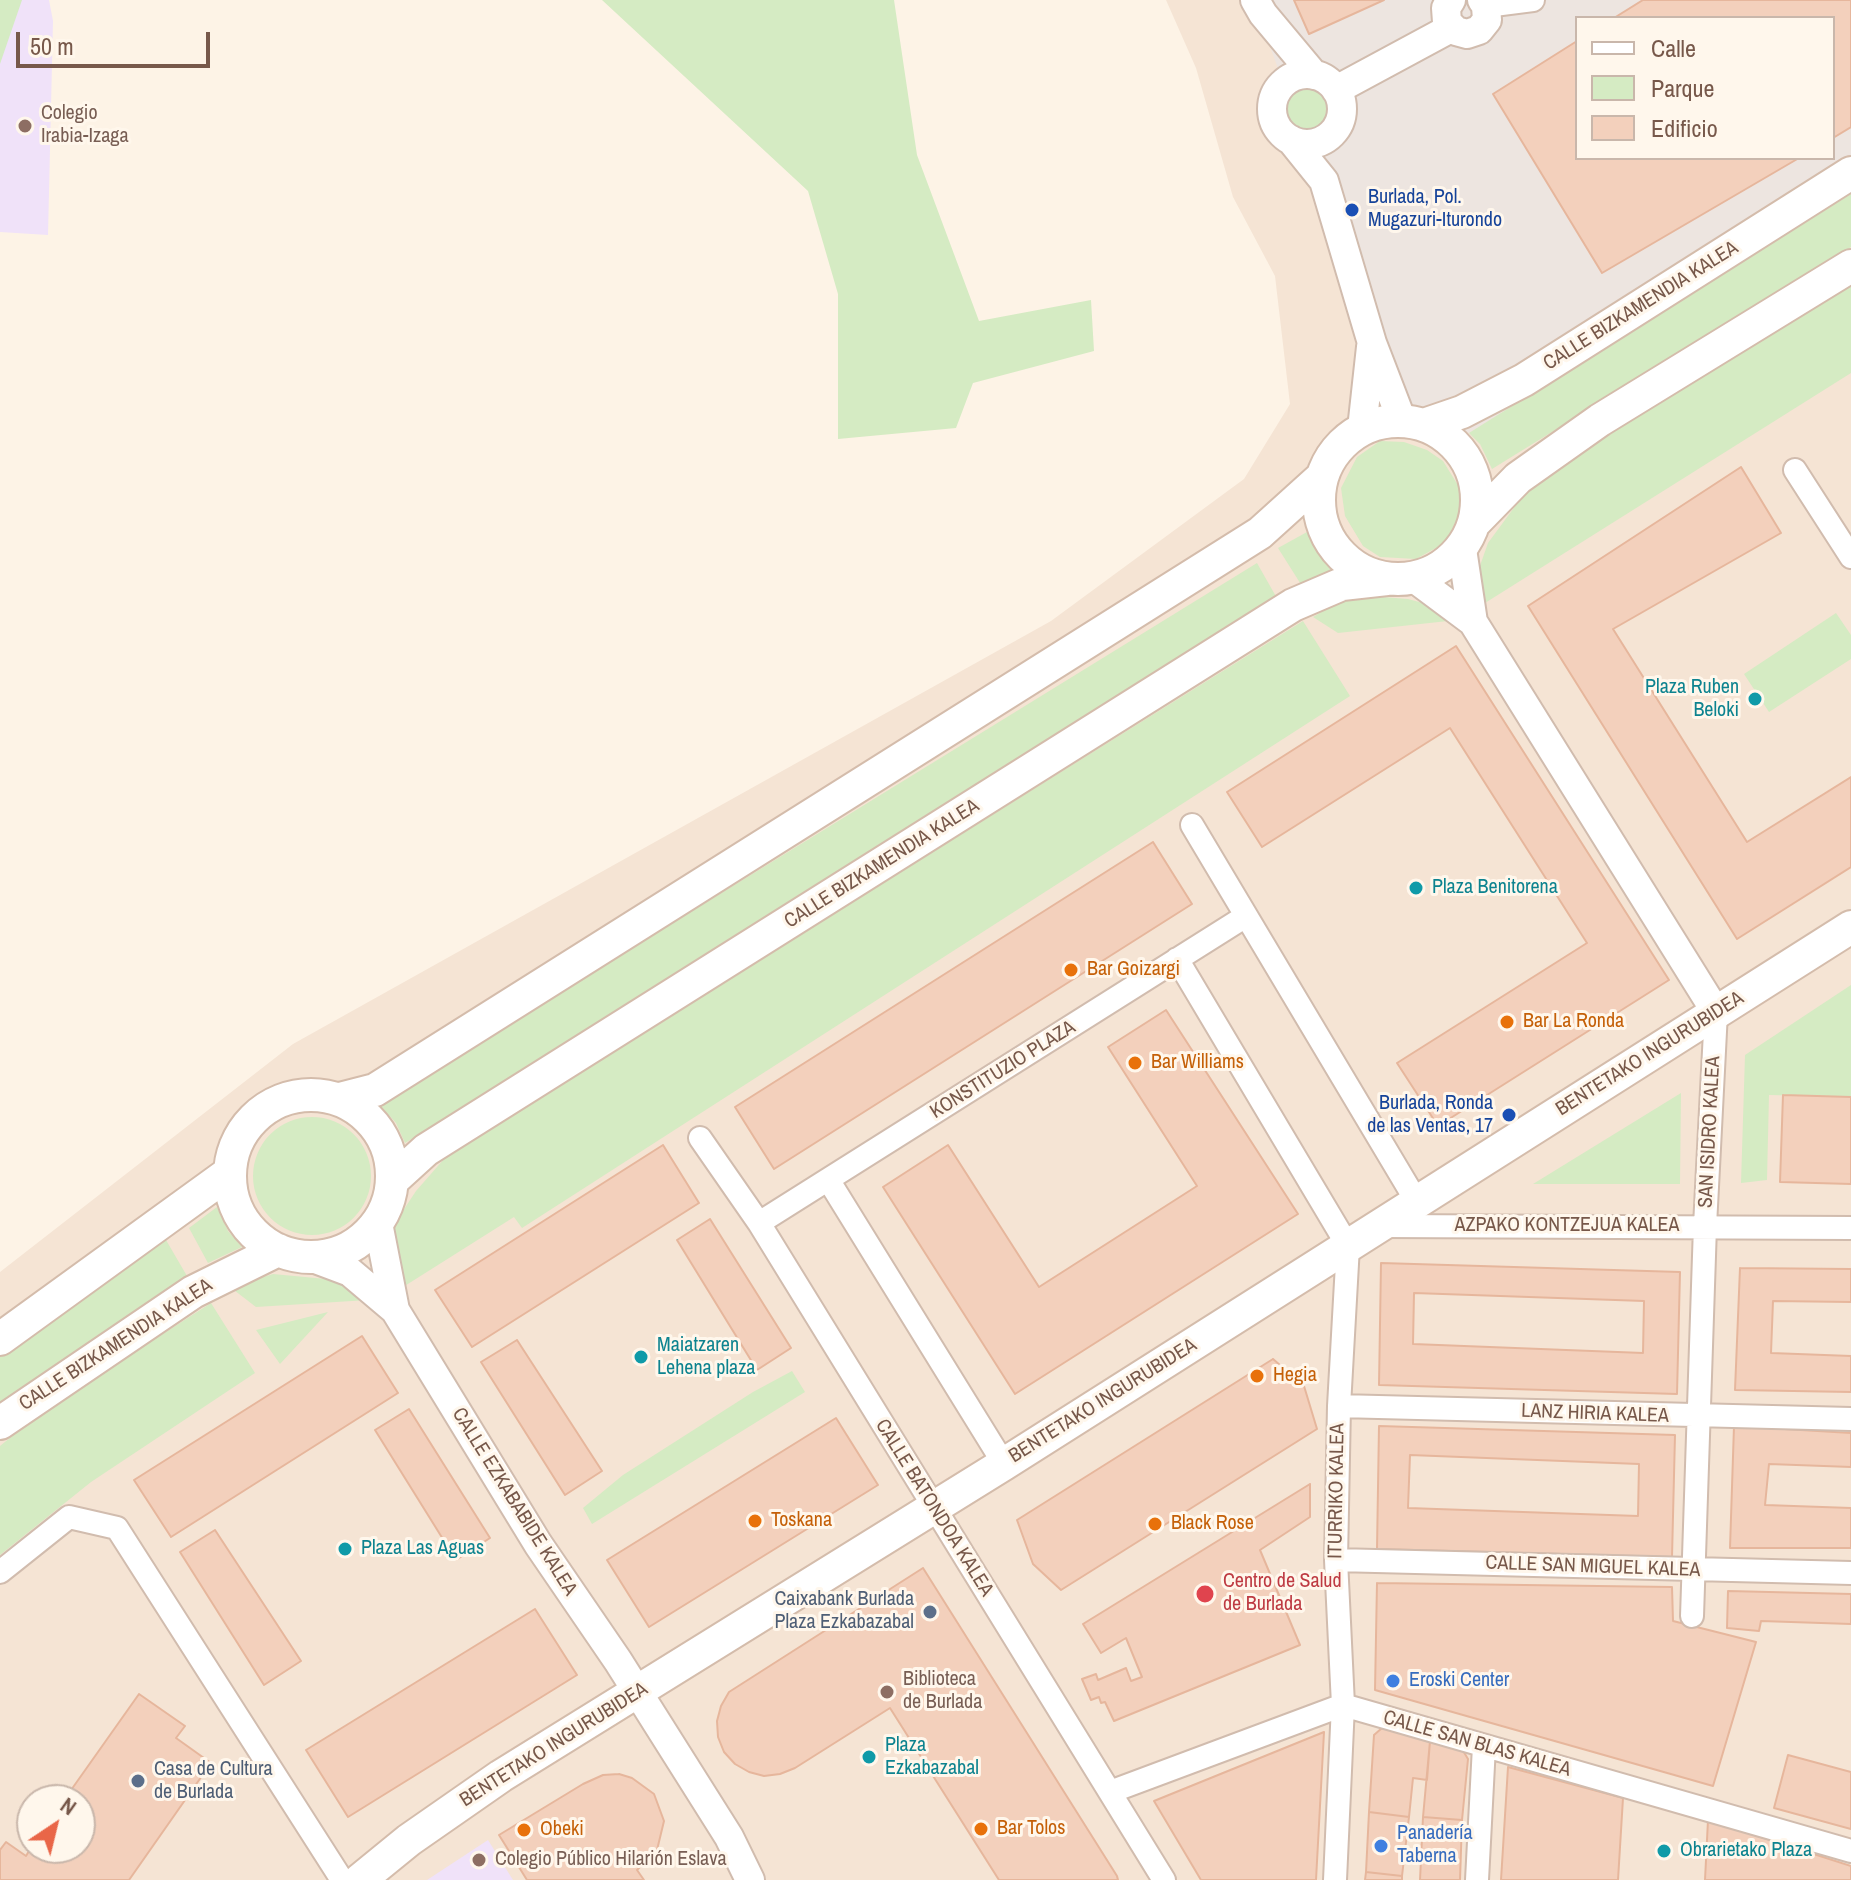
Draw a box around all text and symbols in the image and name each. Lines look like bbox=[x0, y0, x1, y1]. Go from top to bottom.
scale bar bbox=[20, 16, 214, 66]
legend bbox=[1575, 16, 1835, 160]
text: 50 m bbox=[30, 30, 74, 62]
text: Calle bbox=[1651, 32, 1696, 64]
text: Parque bbox=[1651, 72, 1714, 104]
place label: Colegio Irabia-Izaga bbox=[41, 102, 129, 149]
text: Edificio bbox=[1651, 112, 1718, 144]
marker: Colegio Irabia-Izaga bbox=[16, 117, 34, 135]
place label: Burlada, Pol. Mugazuri-Iturondo bbox=[1368, 186, 1502, 233]
marker: Burlada, Pol. Mugazuri-Iturondo bbox=[1343, 201, 1361, 219]
street label: CALLE BIZKAMENDIA KALEA bbox=[1539, 236, 1743, 376]
place label: Plaza Ruben Beloki bbox=[1645, 676, 1739, 723]
marker: Plaza Ruben Beloki bbox=[1746, 690, 1764, 708]
street label: CALLE BIZKAMENDIA KALEA bbox=[780, 794, 984, 934]
place label: Plaza Benitorena bbox=[1432, 876, 1558, 900]
marker: Plaza Benitorena bbox=[1407, 879, 1425, 897]
place label: Bar Goizargi bbox=[1087, 958, 1180, 982]
marker: Bar Goizargi bbox=[1062, 961, 1080, 979]
street label: BENTETAKO INGURUBIDEA bbox=[1552, 986, 1748, 1122]
place label: Bar La Ronda bbox=[1523, 1010, 1624, 1034]
marker: Bar La Ronda bbox=[1498, 1013, 1516, 1031]
street label: KONSTITUZIO PLAZA bbox=[926, 1016, 1080, 1124]
place label: Bar Williams bbox=[1151, 1051, 1244, 1075]
marker: Bar Williams bbox=[1126, 1054, 1144, 1072]
street label: SAN ISIDRO KALEA bbox=[1694, 1055, 1726, 1209]
place label: Burlada, Ronda de las Ventas, 17 bbox=[1367, 1092, 1493, 1139]
marker: Burlada, Ronda de las Ventas, 17 bbox=[1500, 1106, 1518, 1124]
street label: AZPAKO KONTZEJUA KALEA bbox=[1455, 1214, 1679, 1238]
street label: CALLE BIZKAMENDIA KALEA bbox=[15, 1274, 217, 1416]
street label: BENTETAKO INGURUBIDEA bbox=[1005, 1333, 1201, 1469]
place label: Maiatzaren Lehena plaza bbox=[657, 1334, 755, 1381]
marker: Maiatzaren Lehena plaza bbox=[632, 1348, 650, 1366]
place label: Hegia bbox=[1273, 1364, 1317, 1388]
marker: Hegia bbox=[1248, 1367, 1266, 1385]
street label: LANZ HIRIA KALEA bbox=[1521, 1399, 1669, 1429]
street label: CALLE EZKABABIDE KALEA bbox=[446, 1404, 582, 1600]
street label: CALLE BATONDOA KALEA bbox=[870, 1415, 998, 1601]
street label: ITURRIKO KALEA bbox=[1324, 1423, 1350, 1559]
place label: Toskana bbox=[771, 1509, 832, 1533]
marker: Toskana bbox=[746, 1512, 764, 1530]
place label: Black Rose bbox=[1171, 1512, 1254, 1536]
marker: Black Rose bbox=[1146, 1515, 1164, 1533]
place label: Plaza Las Aguas bbox=[361, 1537, 484, 1561]
marker: Plaza Las Aguas bbox=[336, 1540, 354, 1558]
street label: CALLE SAN MIGUEL KALEA bbox=[1485, 1551, 1701, 1583]
place label: Centro de Salud de Burlada bbox=[1223, 1570, 1342, 1617]
marker: Centro de Salud de Burlada bbox=[1194, 1583, 1216, 1605]
place label: Caixabank Burlada Plaza Ezkabazabal bbox=[775, 1588, 914, 1635]
marker: Caixabank Burlada Plaza Ezkabazabal bbox=[921, 1603, 939, 1621]
place label: Biblioteca de Burlada bbox=[903, 1668, 982, 1715]
place label: Eroski Center bbox=[1409, 1669, 1509, 1693]
marker: Eroski Center bbox=[1384, 1672, 1402, 1690]
street label: BENTETAKO INGURUBIDEA bbox=[456, 1677, 652, 1813]
marker: Biblioteca de Burlada bbox=[878, 1683, 896, 1701]
street label: CALLE SAN BLAS KALEA bbox=[1380, 1706, 1574, 1782]
place label: Plaza Ezkabazabal bbox=[885, 1734, 979, 1781]
marker: Plaza Ezkabazabal bbox=[860, 1748, 878, 1766]
place label: Casa de Cultura de Burlada bbox=[154, 1758, 272, 1805]
marker: Casa de Cultura de Burlada bbox=[129, 1772, 147, 1790]
north arrow bbox=[16, 1784, 96, 1864]
text: N bbox=[55, 1790, 83, 1822]
place label: Bar Tolos bbox=[997, 1817, 1065, 1841]
place label: Obeki bbox=[540, 1818, 584, 1842]
marker: Bar Tolos bbox=[972, 1820, 990, 1838]
marker: Obeki bbox=[515, 1821, 533, 1839]
place label: Panadería Taberna bbox=[1397, 1822, 1473, 1869]
marker: Panadería Taberna bbox=[1372, 1837, 1390, 1855]
place label: Obrarietako Plaza bbox=[1680, 1839, 1812, 1863]
marker: Obrarietako Plaza bbox=[1655, 1842, 1673, 1860]
place label: Colegio Público Hilarión Eslava bbox=[495, 1848, 727, 1872]
marker: Colegio Público Hilarión Eslava bbox=[470, 1851, 488, 1869]

